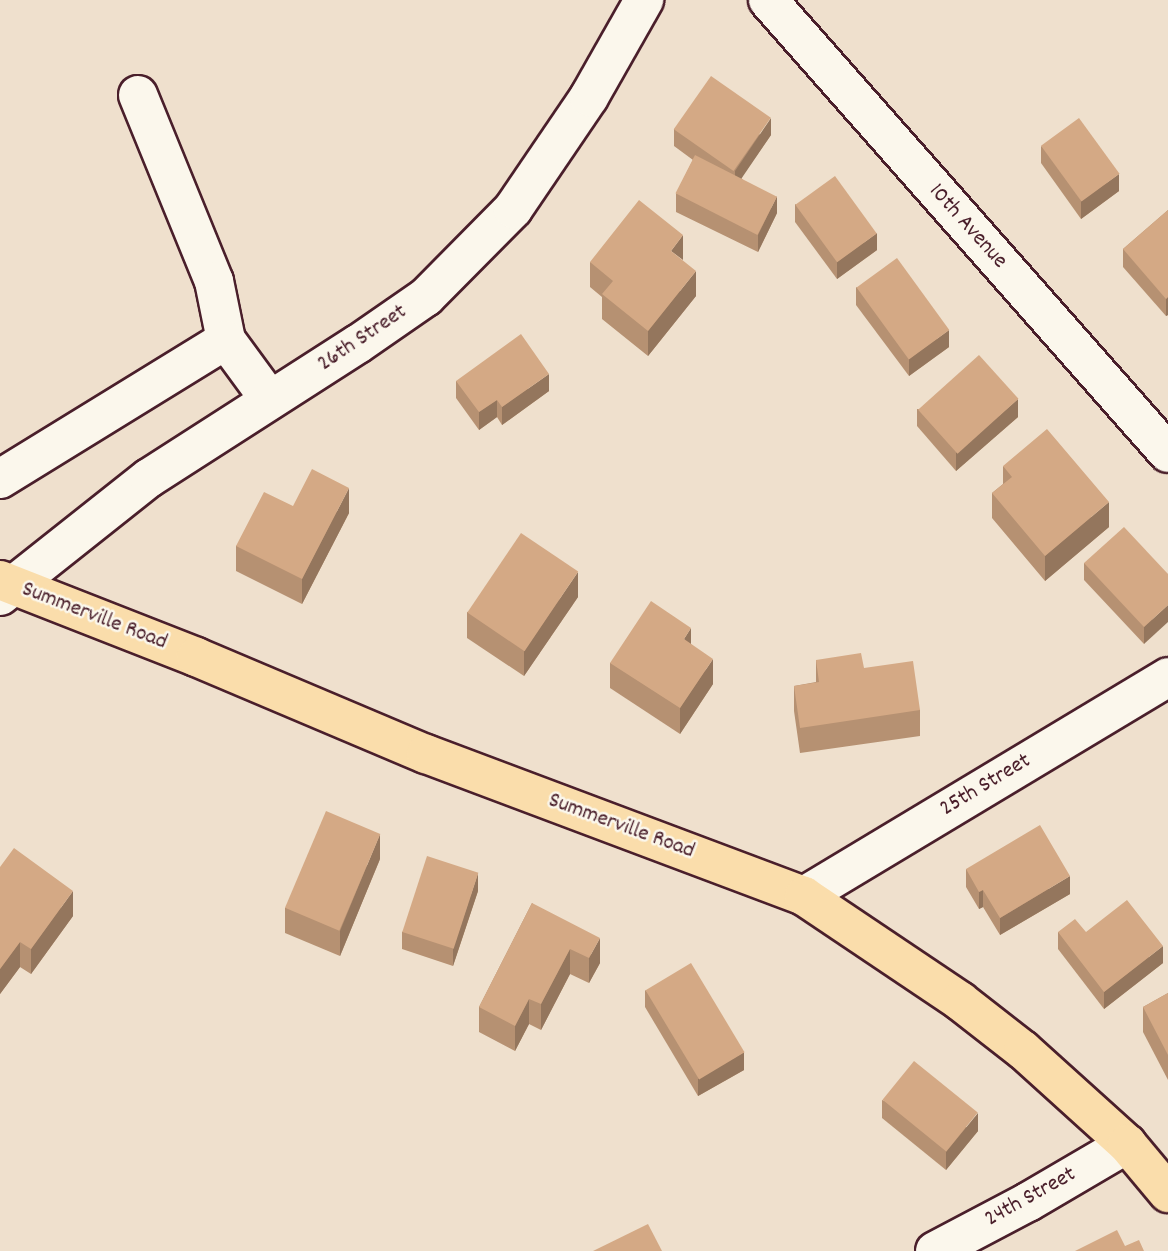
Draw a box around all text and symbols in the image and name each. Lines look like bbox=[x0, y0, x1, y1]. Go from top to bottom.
street label: 10th Avenue bbox=[922, 179, 1012, 275]
street label: 26th Street bbox=[313, 299, 413, 379]
street label: Summerville Road bbox=[17, 577, 171, 657]
street label: 25th Street bbox=[936, 748, 1036, 824]
street label: Summerville Road bbox=[544, 788, 698, 866]
street label: 24th Street bbox=[981, 1162, 1081, 1234]

